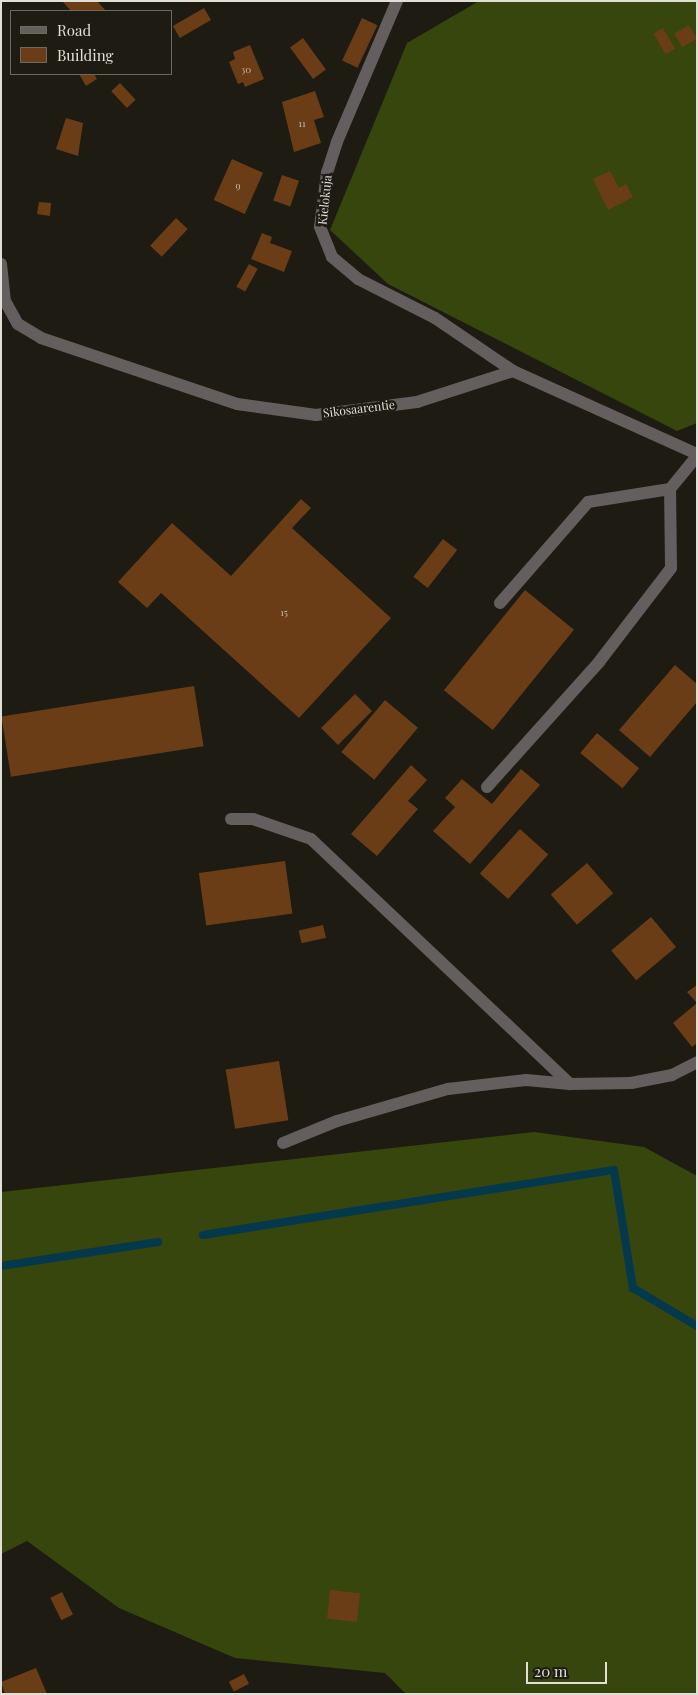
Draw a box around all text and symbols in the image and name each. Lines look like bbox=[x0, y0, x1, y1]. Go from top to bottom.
legend bbox=[10, 10, 172, 75]
text: Road bbox=[57, 20, 91, 40]
text: Building bbox=[57, 45, 113, 65]
house number: 30 bbox=[241, 64, 251, 76]
house number: 11 bbox=[298, 118, 306, 130]
street label: Kielokuja bbox=[315, 174, 335, 226]
house number: 9 bbox=[235, 180, 241, 192]
street label: Sikosaarentie bbox=[322, 397, 396, 421]
house number: 15 bbox=[280, 607, 288, 619]
scale bar bbox=[528, 1652, 609, 1684]
text: 20 m bbox=[534, 1661, 567, 1681]

